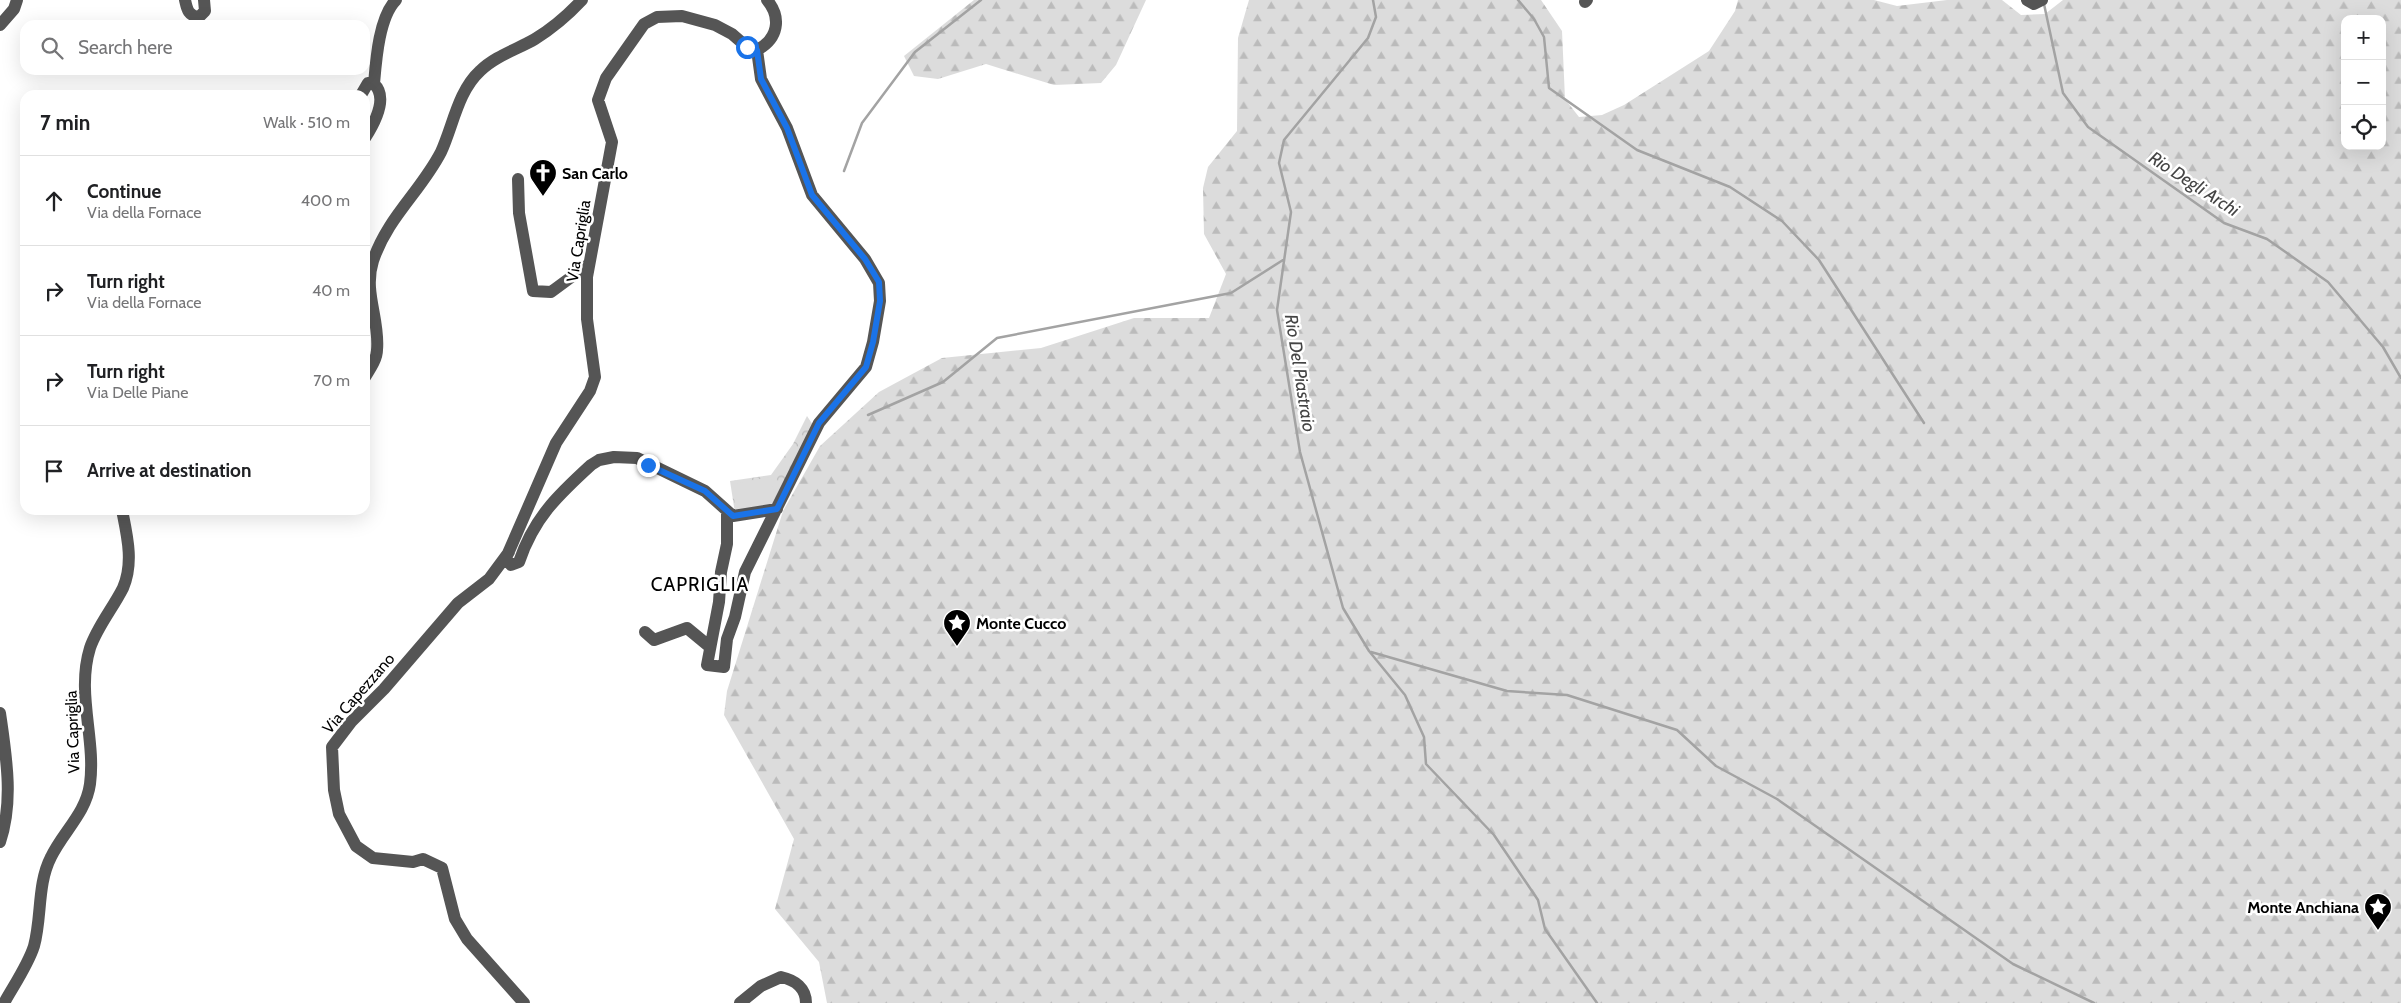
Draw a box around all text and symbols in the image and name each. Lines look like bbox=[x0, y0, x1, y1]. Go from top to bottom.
map controls bbox=[2341, 15, 2386, 150]
button: + bbox=[2341, 15, 2386, 60]
search box bbox=[20, 20, 370, 75]
icon: search bbox=[38, 34, 66, 62]
text: Search here bbox=[78, 36, 172, 59]
route start bbox=[736, 36, 759, 59]
button: − bbox=[2341, 60, 2386, 105]
button: locate bbox=[2341, 105, 2386, 150]
text: 7 min bbox=[40, 110, 90, 135]
text: Walk · 510 m bbox=[263, 113, 350, 132]
water label: Rio Degli Archi bbox=[2145, 147, 2244, 222]
church icon: San Carlo bbox=[528, 158, 558, 197]
place label: San Carlo bbox=[562, 164, 628, 183]
text: Continue bbox=[87, 180, 161, 203]
icon: ahead bbox=[40, 187, 68, 215]
text: 400 m bbox=[301, 191, 350, 210]
street label: Via Capriglia bbox=[563, 198, 594, 283]
text: Via della Fornace bbox=[87, 203, 202, 222]
text: Turn right bbox=[87, 270, 165, 293]
icon: right bbox=[40, 277, 68, 305]
text: 40 m bbox=[312, 281, 350, 300]
text: Via della Fornace bbox=[87, 293, 202, 312]
water label: Rio Del Piastraio bbox=[1280, 313, 1320, 433]
text: Turn right bbox=[87, 360, 165, 383]
icon: right bbox=[40, 367, 68, 395]
text: 70 m bbox=[313, 371, 350, 390]
text: Via Delle Piane bbox=[87, 383, 188, 402]
route end bbox=[637, 454, 660, 477]
icon: arrive bbox=[40, 457, 68, 485]
text: Arrive at destination bbox=[87, 459, 251, 482]
district label: CAPRIGLIA bbox=[651, 573, 749, 596]
place icon: Monte Cucco bbox=[942, 608, 972, 647]
place label: Monte Cucco bbox=[976, 614, 1066, 633]
street label: Via Capezzano bbox=[318, 649, 399, 737]
street label: Via Capriglia bbox=[62, 690, 83, 774]
place icon: Monte Anchiana bbox=[2363, 892, 2393, 931]
place label: Monte Anchiana bbox=[2247, 898, 2359, 917]

